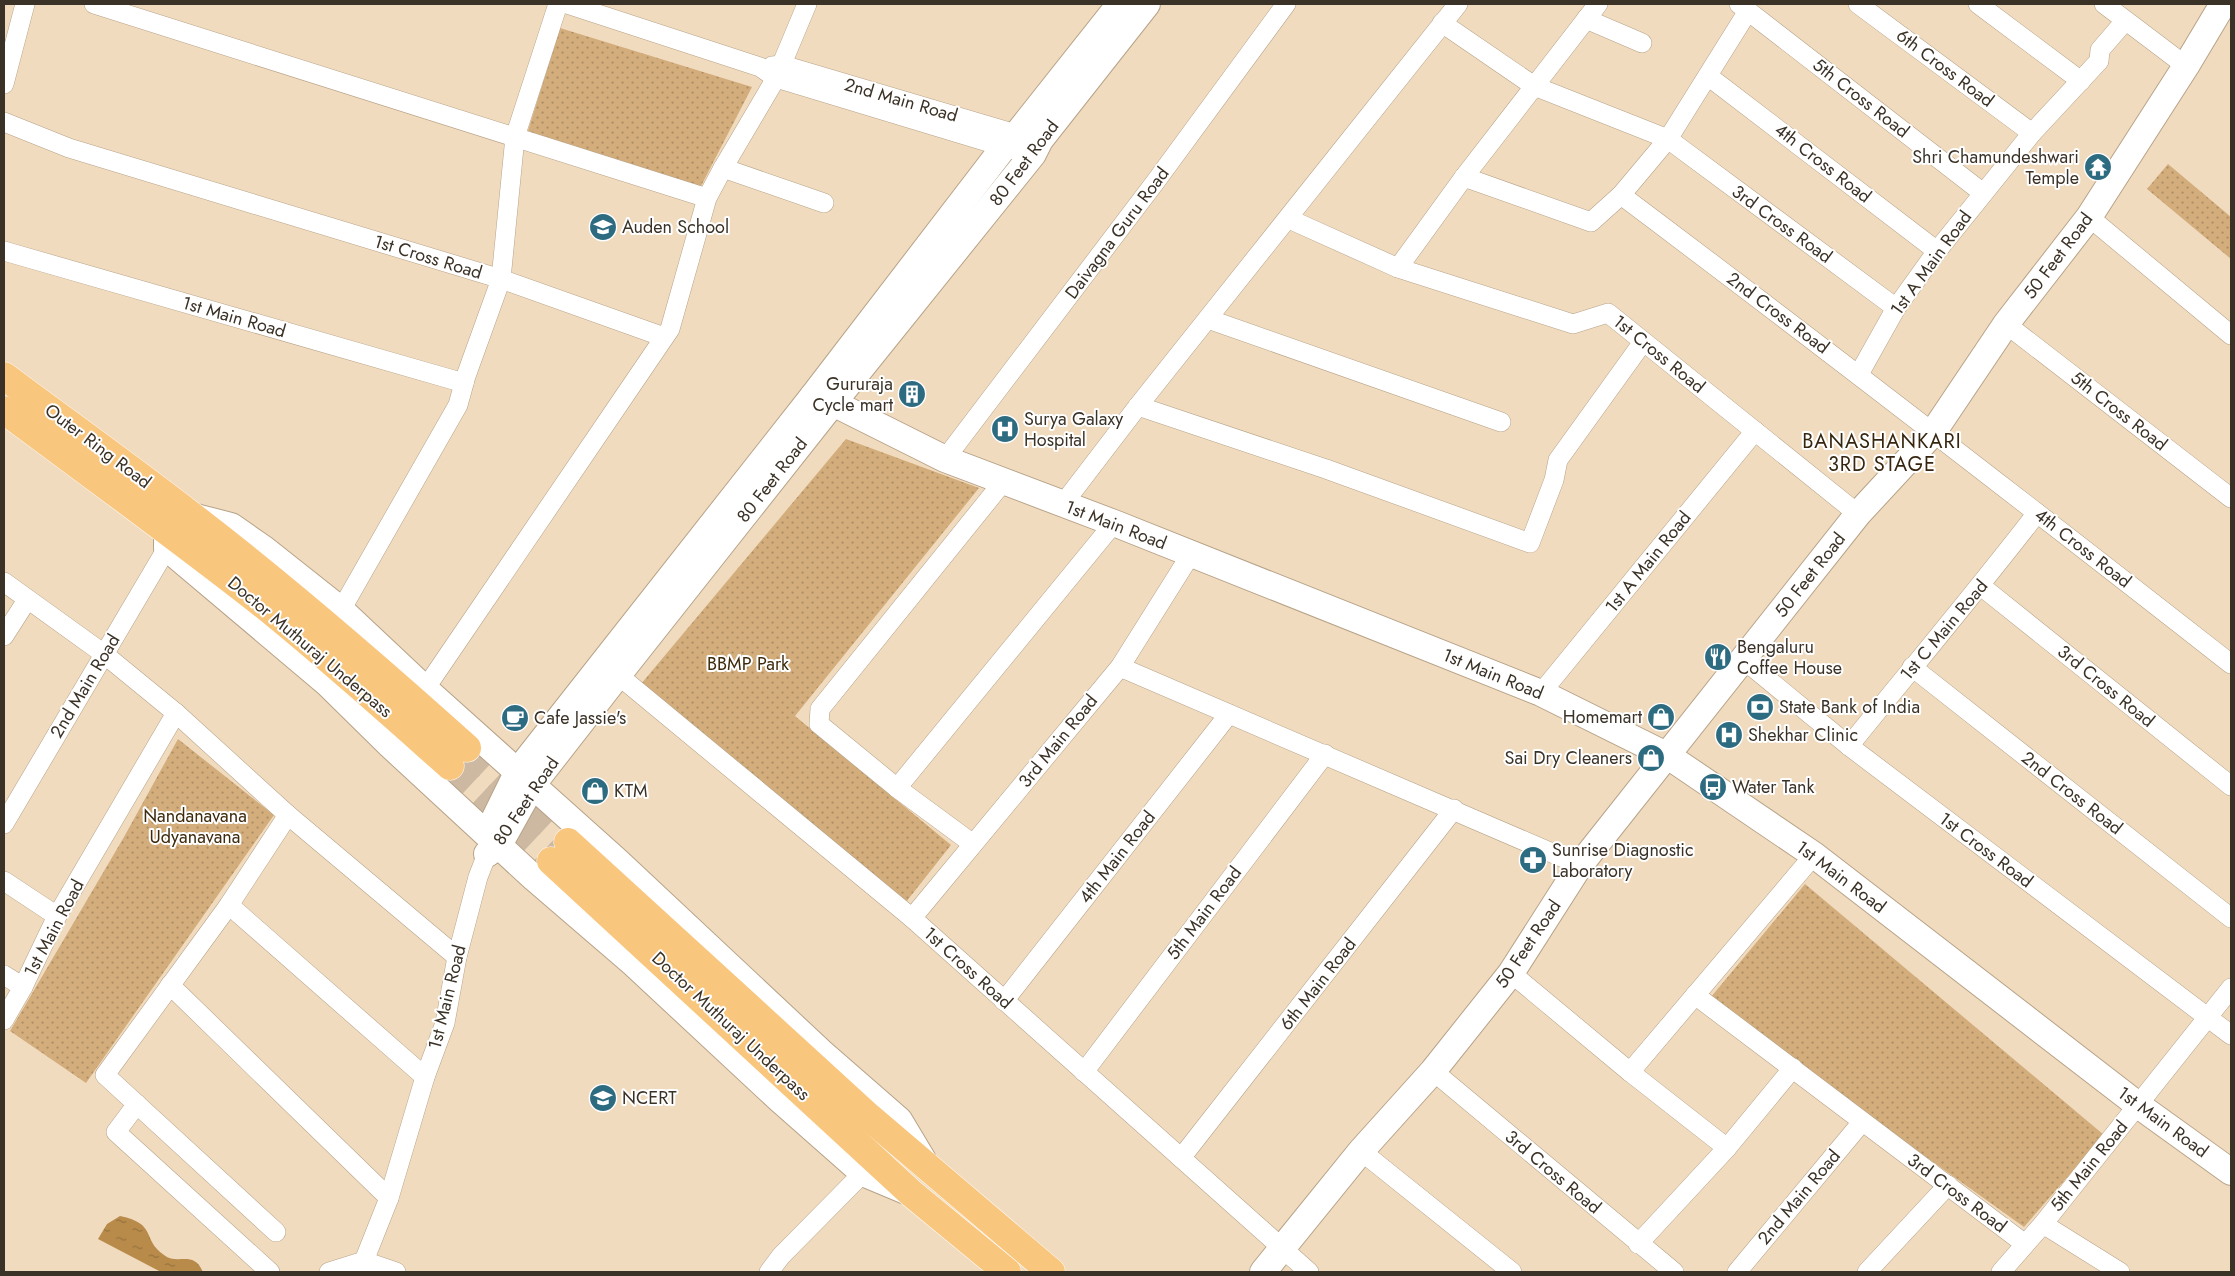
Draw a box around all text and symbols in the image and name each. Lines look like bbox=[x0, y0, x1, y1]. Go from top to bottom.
street label: 6th Cross Road bbox=[1891, 23, 1999, 113]
street label: 5th Cross Road bbox=[1807, 52, 1915, 144]
street label: 2nd Main Road bbox=[841, 71, 961, 129]
street label: 80 Feet Road bbox=[983, 115, 1065, 211]
street label: 4th Cross Road bbox=[1769, 117, 1877, 209]
place label: Shri Chamundeshwari Temple bbox=[1912, 144, 2079, 191]
temple icon: Shri Chamundeshwari Temple bbox=[2083, 152, 2113, 182]
street label: Daivagna Guru Road bbox=[1059, 162, 1175, 304]
street label: 3rd Cross Road bbox=[1726, 179, 1838, 269]
street label: 1st A Main Road bbox=[1884, 205, 1978, 321]
street label: 50 Feet Road bbox=[2017, 207, 2099, 305]
school or university icon: Auden School bbox=[588, 212, 618, 242]
place label: Auden School bbox=[622, 214, 729, 240]
street label: 1st Cross Road bbox=[371, 228, 485, 286]
street label: 2nd Cross Road bbox=[1721, 266, 1835, 360]
street label: 1st Main Road bbox=[179, 290, 289, 344]
street label: 1st Cross Road bbox=[1607, 309, 1711, 399]
street label: 5th Cross Road bbox=[2065, 365, 2173, 457]
place label: Gururaja Cycle mart bbox=[812, 371, 894, 418]
building icon: Gururaja Cycle mart bbox=[897, 379, 927, 409]
street label: Outer Ring Road bbox=[39, 397, 157, 495]
place label: Surya Galaxy Hospital bbox=[1024, 406, 1123, 453]
hospital icon: Surya Galaxy Hospital bbox=[990, 414, 1020, 444]
district label: BANASHANKARI 3RD STAGE bbox=[1802, 427, 1962, 479]
street label: 80 Feet Road bbox=[730, 432, 814, 528]
street label: 1st Main Road bbox=[1062, 494, 1170, 556]
street label: 4th Cross Road bbox=[2029, 502, 2137, 594]
street label: 1st A Main Road bbox=[1599, 506, 1697, 618]
street label: 50 Feet Road bbox=[1768, 527, 1852, 623]
street label: Doctor Muthuraj Underpass bbox=[222, 570, 398, 724]
street label: 1st C Main Road bbox=[1894, 574, 1994, 686]
street label: 2nd Main Road bbox=[44, 629, 126, 743]
place label: Bengaluru Coffee House bbox=[1737, 634, 1842, 681]
street label: 3rd Cross Road bbox=[2052, 639, 2160, 733]
street label: 1st Main Road bbox=[1439, 642, 1547, 706]
restaurant icon: Bengaluru Coffee House bbox=[1703, 642, 1733, 672]
park label: BBMP Park bbox=[707, 651, 789, 677]
street label: 3rd Main Road bbox=[1012, 689, 1104, 793]
bank icon: State Bank of India bbox=[1745, 692, 1775, 722]
place label: State Bank of India bbox=[1779, 694, 1920, 720]
shop icon: Homemart bbox=[1646, 702, 1676, 732]
cafe icon: Cafe Jassie's bbox=[500, 703, 530, 733]
place label: Homemart bbox=[1563, 704, 1643, 730]
place label: Cafe Jassie's bbox=[534, 705, 626, 731]
hospital icon: Shekhar Clinic bbox=[1714, 720, 1744, 750]
place label: Shekhar Clinic bbox=[1748, 722, 1858, 748]
shop icon: Sai Dry Cleaners bbox=[1636, 743, 1666, 773]
place label: Sai Dry Cleaners bbox=[1505, 745, 1632, 771]
street label: 2nd Cross Road bbox=[2016, 745, 2128, 841]
street label: 80 Feet Road bbox=[487, 752, 565, 850]
bus stop icon: Water Tank bbox=[1698, 772, 1728, 802]
place label: Water Tank bbox=[1732, 774, 1815, 800]
shop icon: KTM bbox=[580, 776, 610, 806]
place label: KTM bbox=[614, 778, 648, 804]
park label: Nandanavana Udyanavana bbox=[143, 803, 247, 850]
street label: 4th Main Road bbox=[1073, 805, 1161, 909]
street label: 1st Cross Road bbox=[1934, 806, 2038, 894]
street label: 1st Main Road bbox=[1791, 835, 1891, 919]
place label: Sunrise Diagnostic Laboratory bbox=[1552, 837, 1694, 884]
pharmacy icon: Sunrise Diagnostic Laboratory bbox=[1518, 845, 1548, 875]
street label: 5th Main Road bbox=[1160, 861, 1248, 965]
street label: 1st Main Road bbox=[17, 875, 91, 981]
street label: 50 Feet Road bbox=[1489, 894, 1567, 994]
street label: 1st Cross Road bbox=[918, 921, 1018, 1015]
street label: 6th Main Road bbox=[1274, 932, 1362, 1036]
street label: 1st Main Road bbox=[421, 942, 473, 1052]
street label: Doctor Muthuraj Underpass bbox=[646, 945, 816, 1107]
street label: 1st Main Road bbox=[2112, 1080, 2214, 1164]
school or university icon: NCERT bbox=[588, 1083, 618, 1113]
place label: NCERT bbox=[622, 1085, 677, 1111]
street label: 5th Main Road bbox=[2044, 1115, 2134, 1217]
street label: 3rd Cross Road bbox=[1499, 1124, 1607, 1220]
street label: 2nd Main Road bbox=[1751, 1144, 1847, 1250]
street label: 3rd Cross Road bbox=[1902, 1147, 2012, 1239]

